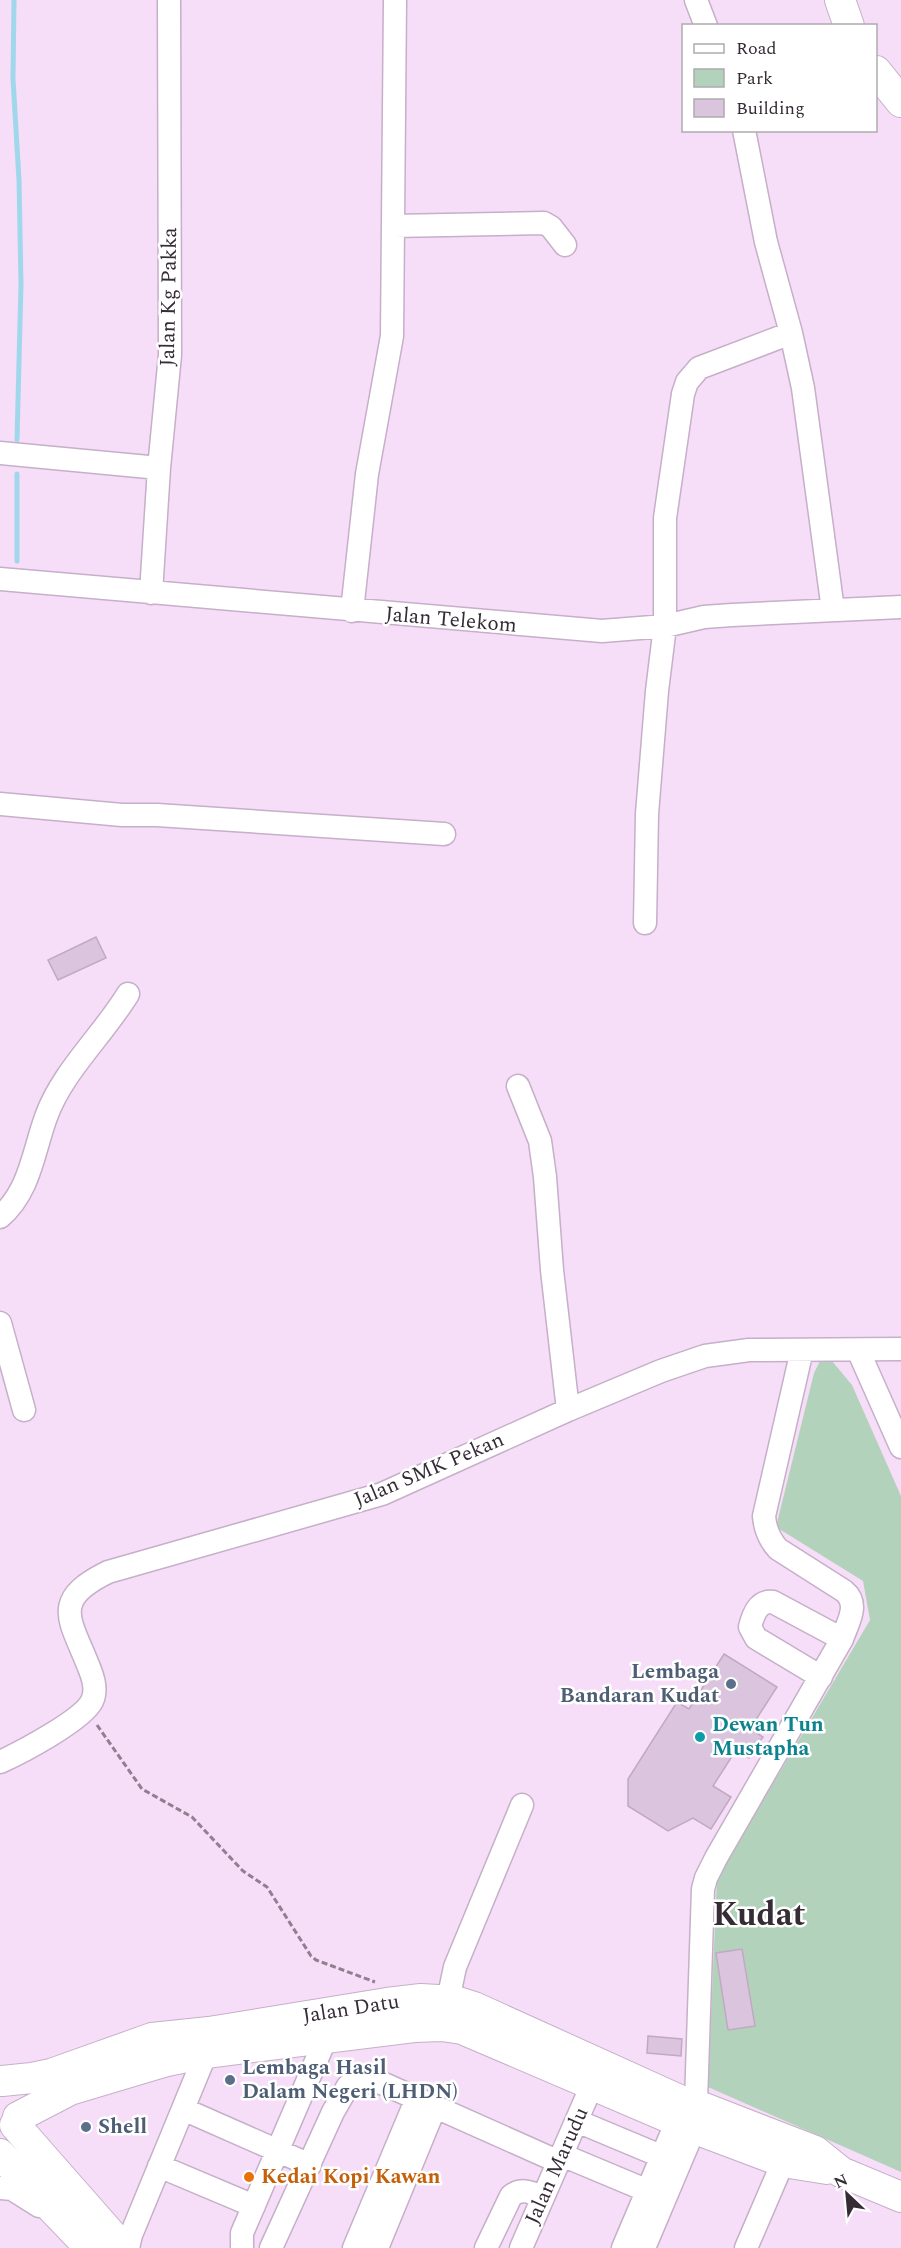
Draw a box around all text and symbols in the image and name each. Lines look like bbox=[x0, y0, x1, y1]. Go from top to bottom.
legend bbox=[682, 24, 877, 132]
text: Road bbox=[736, 35, 777, 62]
text: Park bbox=[736, 65, 773, 92]
text: Building bbox=[736, 95, 805, 122]
street label: Jalan Kg Pakka bbox=[152, 226, 186, 367]
street label: Jalan Telekom bbox=[384, 598, 518, 642]
street label: Jalan SMK Pekan bbox=[349, 1424, 509, 1516]
place label: Lembaga Bandaran Kudat bbox=[560, 1656, 719, 1712]
marker: Lembaga Bandaran Kudat bbox=[724, 1677, 738, 1691]
place label: Dewan Tun Mustapha bbox=[712, 1709, 824, 1765]
marker: Dewan Tun Mustapha bbox=[693, 1730, 707, 1744]
district label: Kudat bbox=[713, 1890, 806, 1940]
street label: Jalan Datu bbox=[300, 1986, 402, 2032]
place label: Lembaga Hasil Dalam Negeri (LHDN) bbox=[242, 2052, 458, 2108]
marker: Lembaga Hasil Dalam Negeri (LHDN) bbox=[223, 2073, 237, 2087]
street label: Jalan Marudu bbox=[517, 2102, 597, 2230]
place label: Shell bbox=[98, 2111, 147, 2143]
marker: Shell bbox=[79, 2120, 93, 2134]
place label: Kedai Kopi Kawan bbox=[261, 2161, 441, 2193]
north arrow bbox=[817, 2164, 877, 2224]
text: N bbox=[830, 2168, 852, 2195]
marker: Kedai Kopi Kawan bbox=[242, 2170, 256, 2184]

